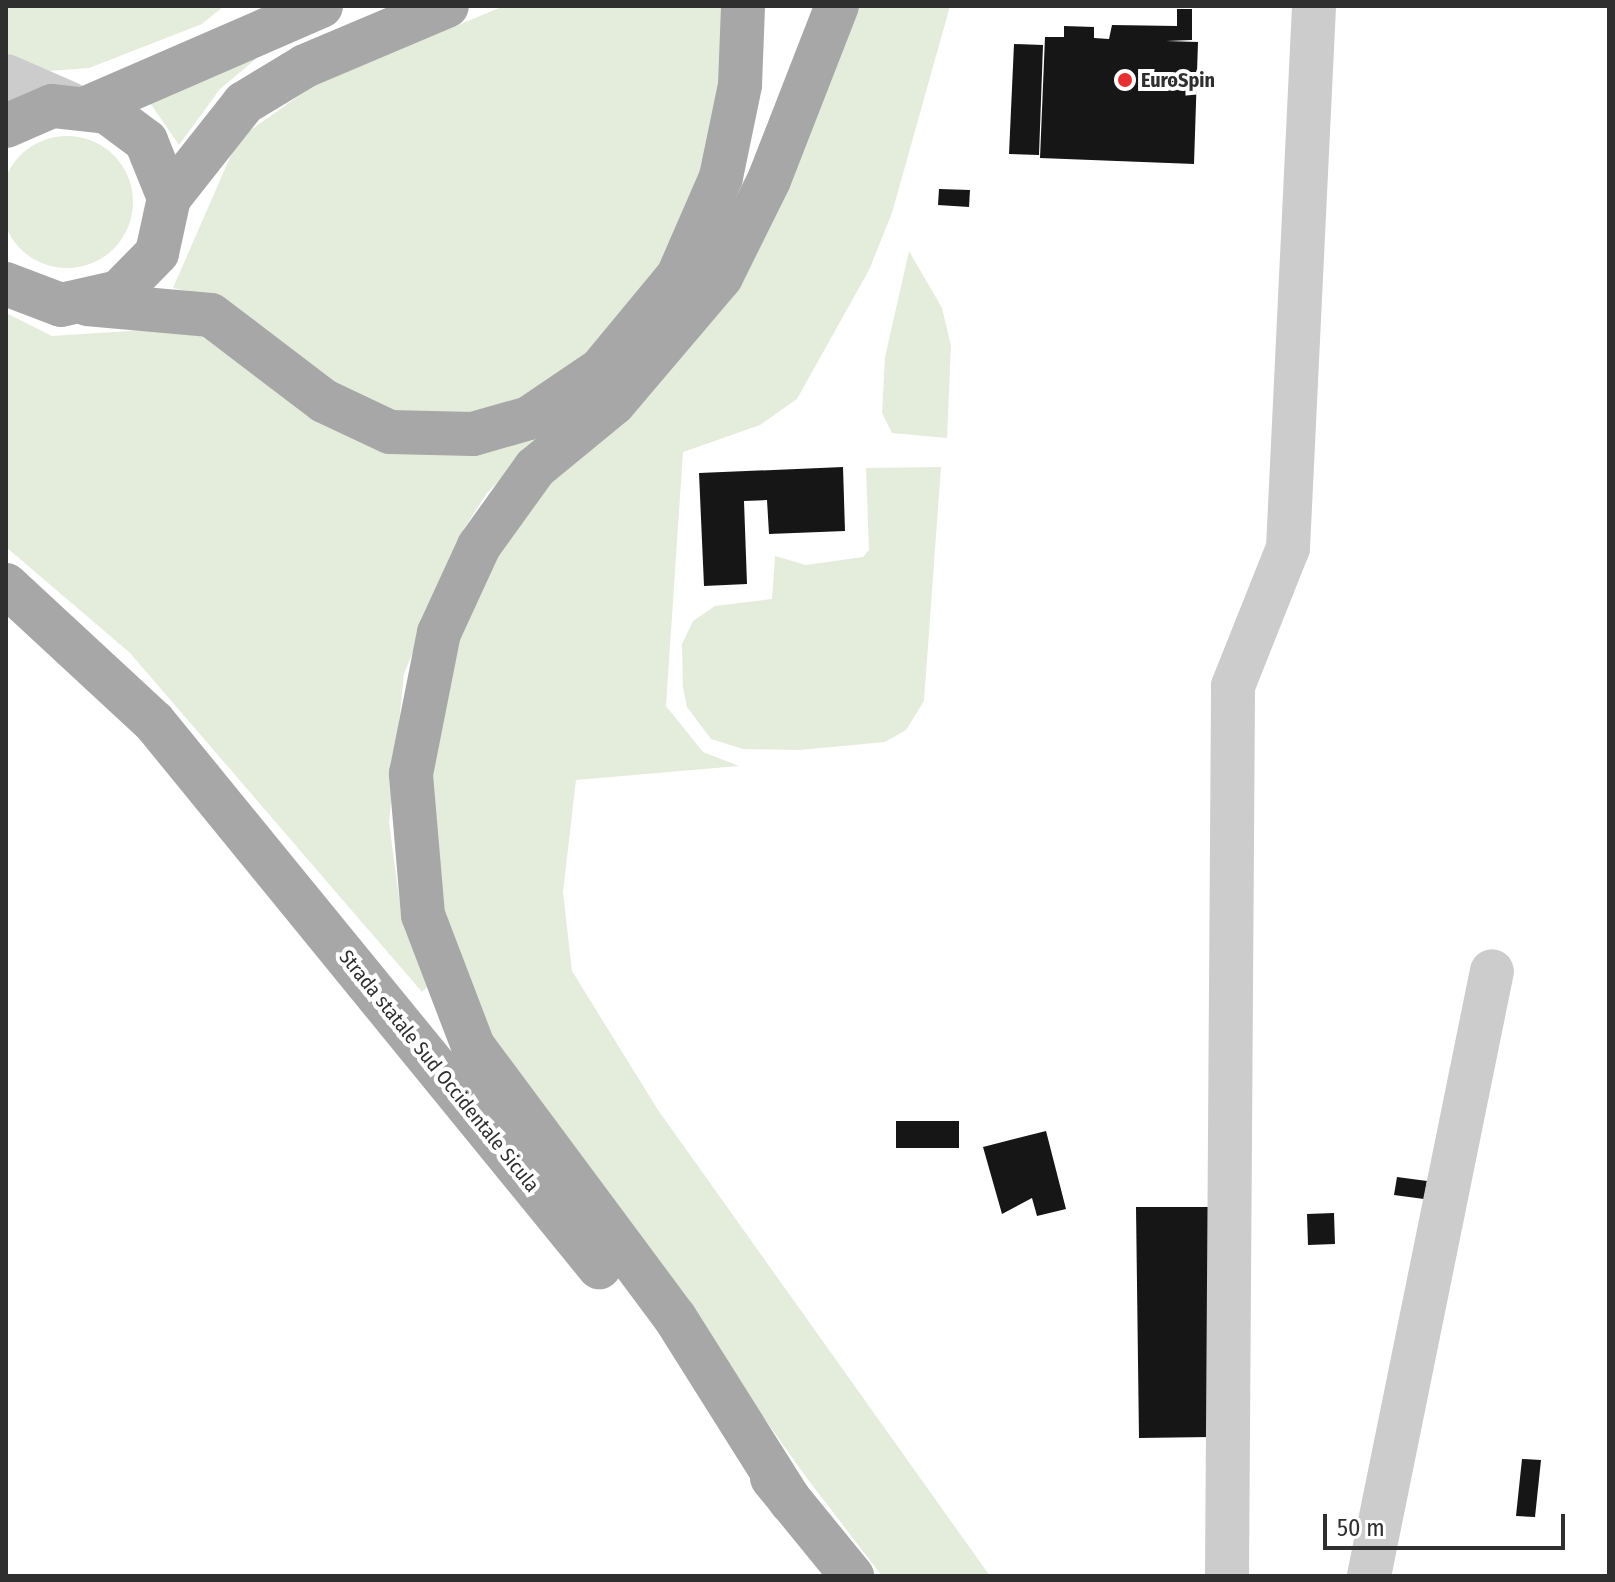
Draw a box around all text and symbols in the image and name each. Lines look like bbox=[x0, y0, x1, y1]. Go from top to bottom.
place label: EuroSpin bbox=[1141, 68, 1215, 92]
marker: EuroSpin bbox=[1116, 71, 1134, 89]
street label: Strada statale Sud Occidentale Sicula bbox=[334, 945, 544, 1197]
scale bar bbox=[1327, 1498, 1569, 1548]
text: 50 m bbox=[1337, 1514, 1385, 1542]

